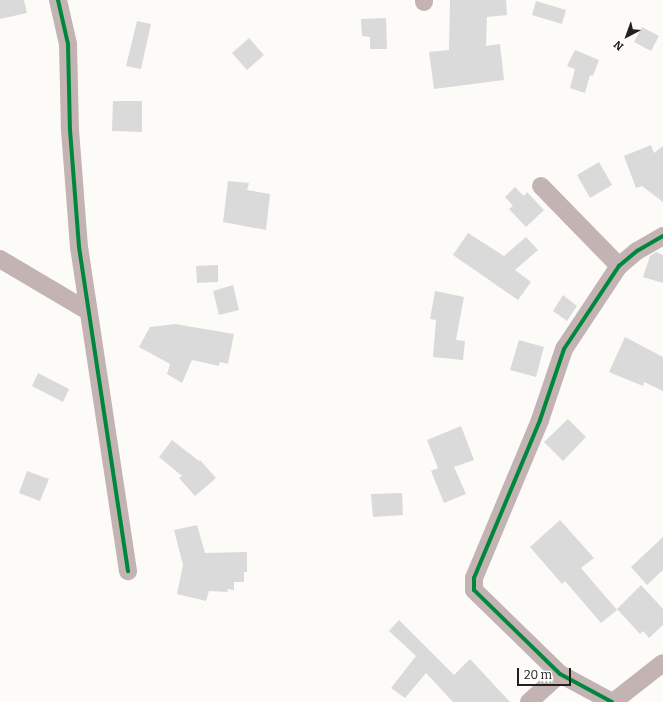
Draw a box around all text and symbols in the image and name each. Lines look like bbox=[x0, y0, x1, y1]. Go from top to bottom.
north arrow bbox=[607, 16, 647, 56]
text: N bbox=[611, 38, 626, 53]
scale bar bbox=[519, 660, 573, 686]
text: 20 m bbox=[524, 668, 552, 682]

